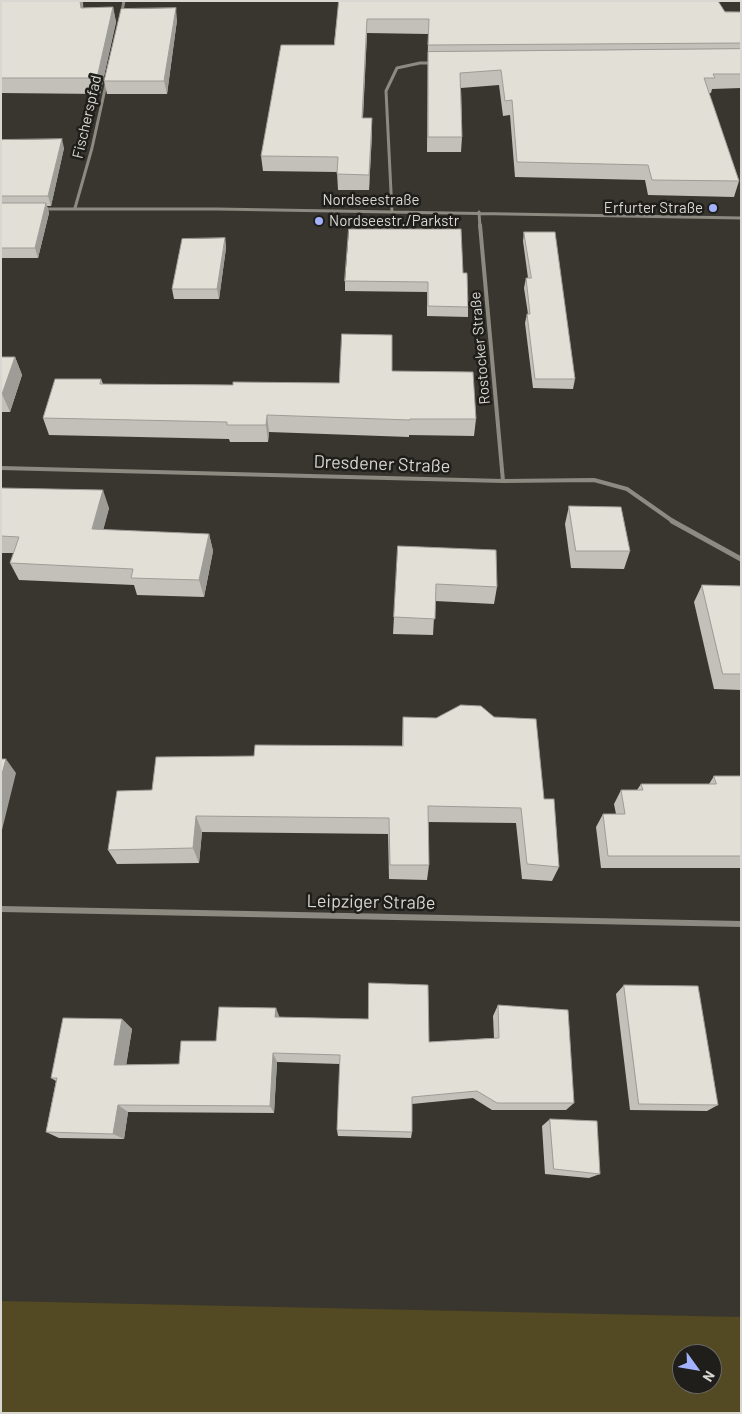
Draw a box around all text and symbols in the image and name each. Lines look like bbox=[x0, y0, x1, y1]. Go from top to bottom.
street label: Fischerspfad bbox=[69, 73, 105, 161]
street label: Nordseestraße bbox=[322, 191, 420, 209]
place label: Erfurter Straße bbox=[604, 199, 703, 217]
marker: Erfurter Straße bbox=[707, 202, 719, 214]
place label: Nordseestr./Parkstr bbox=[329, 212, 459, 230]
marker: Nordseestr./Parkstr bbox=[313, 215, 325, 227]
street label: Rostocker Straße bbox=[466, 291, 494, 405]
street label: Dresdener Straße bbox=[313, 451, 451, 477]
street label: Leipziger Straße bbox=[306, 890, 436, 914]
north arrow bbox=[672, 1344, 722, 1394]
text: N bbox=[700, 1368, 719, 1385]

